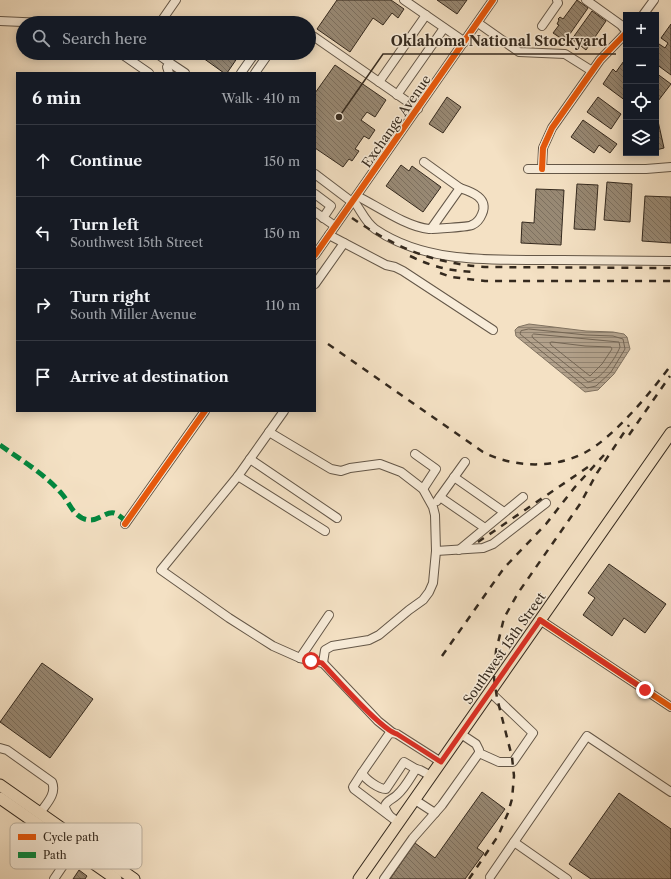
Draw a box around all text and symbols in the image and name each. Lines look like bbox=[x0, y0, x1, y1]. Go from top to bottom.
map controls bbox=[623, 12, 659, 156]
button: + bbox=[623, 12, 659, 48]
search box bbox=[16, 16, 316, 60]
icon: search bbox=[30, 27, 52, 49]
callout: Oklahoma National Stockyard bbox=[383, 28, 616, 54]
text: Search here bbox=[62, 29, 147, 48]
text: Oklahoma National Stockyard bbox=[391, 32, 608, 50]
button: − bbox=[623, 48, 659, 84]
street label: Exchange Avenue bbox=[358, 72, 434, 170]
button: locate bbox=[623, 84, 659, 120]
text: 6 min bbox=[32, 88, 81, 108]
text: Walk · 410 m bbox=[222, 90, 300, 106]
button: layers bbox=[623, 120, 659, 156]
icon: ahead bbox=[32, 150, 54, 172]
text: Continue bbox=[70, 151, 142, 170]
text: 150 m bbox=[264, 153, 300, 169]
text: Turn left bbox=[70, 215, 139, 234]
icon: left bbox=[32, 222, 54, 244]
text: 150 m bbox=[264, 225, 300, 241]
text: Southwest 15th Street bbox=[70, 234, 203, 250]
text: Turn right bbox=[70, 287, 150, 306]
icon: right bbox=[32, 294, 54, 316]
text: 110 m bbox=[265, 297, 300, 313]
text: South Miller Avenue bbox=[70, 306, 196, 322]
icon: arrive bbox=[32, 366, 54, 388]
text: Arrive at destination bbox=[70, 367, 229, 386]
street label: Southwest 15th Street bbox=[459, 589, 549, 707]
route start bbox=[302, 652, 320, 670]
route end bbox=[636, 681, 654, 699]
legend bbox=[10, 823, 142, 869]
text: Cycle path bbox=[43, 830, 99, 844]
text: Path bbox=[43, 848, 67, 862]

